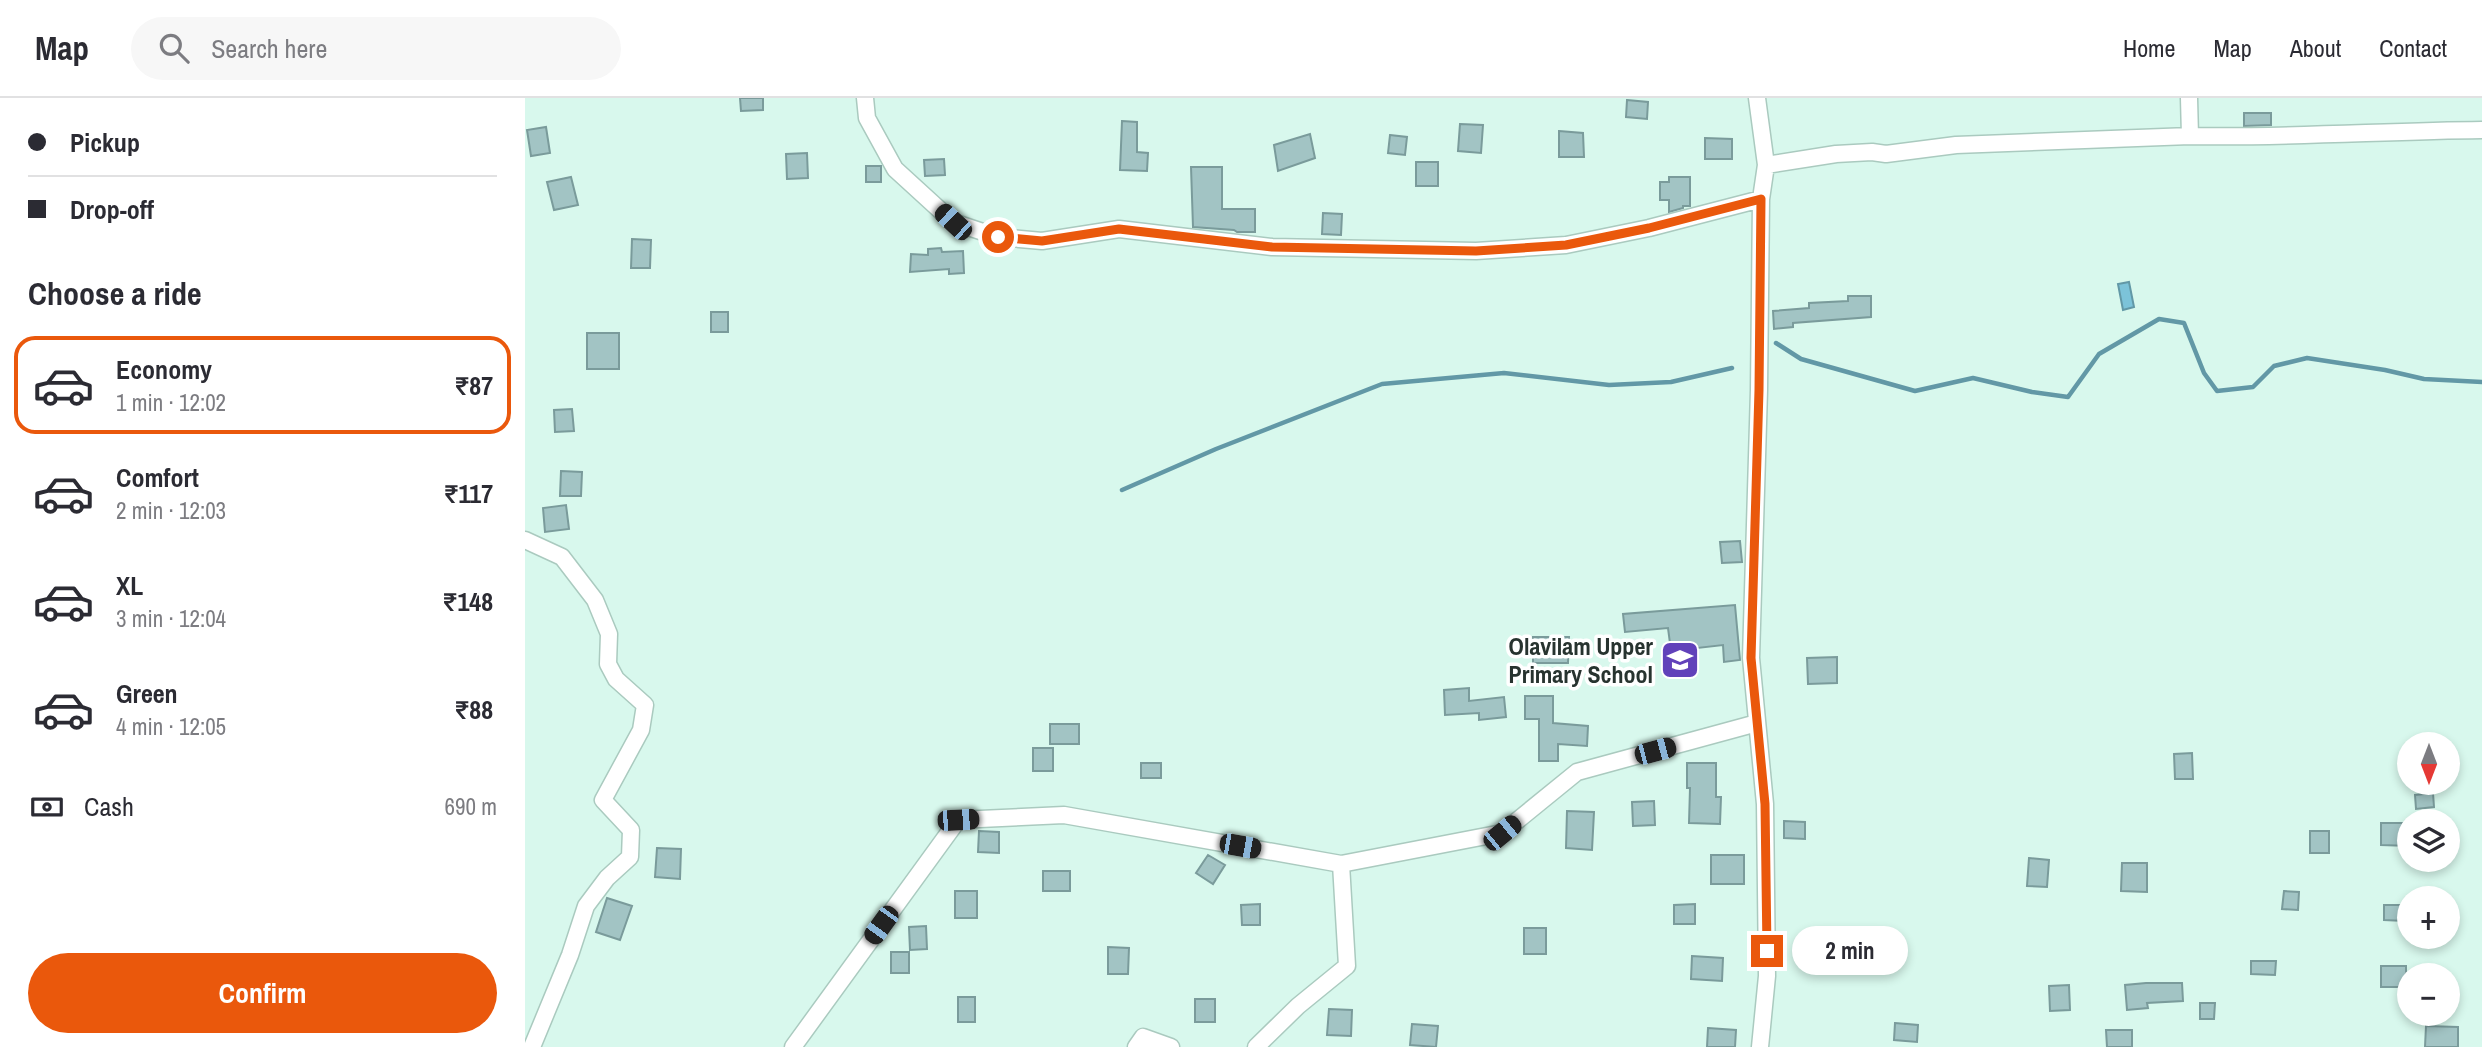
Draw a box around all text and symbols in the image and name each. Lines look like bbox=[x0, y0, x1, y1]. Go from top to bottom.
search box bbox=[131, 17, 621, 80]
text: Map bbox=[35, 26, 89, 70]
icon: search bbox=[155, 29, 193, 67]
text: Search here bbox=[211, 31, 327, 66]
text: Home bbox=[2123, 32, 2175, 64]
text: Map bbox=[2213, 32, 2252, 64]
text: About bbox=[2290, 32, 2341, 64]
text: Contact bbox=[2379, 32, 2447, 64]
text: Pickup bbox=[70, 125, 140, 160]
text: Drop-off bbox=[70, 192, 154, 227]
car bbox=[931, 200, 976, 244]
route start bbox=[982, 221, 1014, 253]
text: Choose a ride bbox=[28, 272, 202, 315]
text: Economy bbox=[116, 352, 212, 387]
icon: car bbox=[32, 354, 95, 417]
text: ₹87 bbox=[454, 368, 493, 403]
text: 1 min · 12:02 bbox=[116, 387, 226, 418]
text: Comfort bbox=[116, 460, 199, 495]
icon: car bbox=[32, 462, 95, 525]
text: ₹117 bbox=[444, 476, 493, 511]
text: 2 min · 12:03 bbox=[116, 495, 226, 526]
text: XL bbox=[116, 568, 143, 603]
icon: car bbox=[32, 570, 95, 633]
text: ₹148 bbox=[442, 584, 493, 619]
text: 3 min · 12:04 bbox=[116, 603, 226, 634]
place label: Olavilam Upper Primary School bbox=[1509, 630, 1653, 690]
school or university icon: Olavilam Upper Primary School bbox=[1659, 639, 1701, 681]
text: Green bbox=[116, 676, 178, 711]
icon: car bbox=[32, 678, 95, 741]
text: ₹88 bbox=[454, 692, 493, 727]
text: 4 min · 12:05 bbox=[116, 711, 226, 742]
north arrow bbox=[2397, 732, 2461, 794]
map controls bbox=[2397, 732, 2460, 1026]
car bbox=[1632, 735, 1679, 767]
icon: cash bbox=[28, 788, 66, 826]
text: Cash bbox=[84, 789, 134, 824]
text: 690 m bbox=[445, 791, 497, 822]
car bbox=[937, 808, 980, 832]
button: layers bbox=[2397, 809, 2460, 872]
car bbox=[1480, 812, 1525, 854]
car bbox=[1218, 832, 1263, 860]
button: + bbox=[2397, 886, 2460, 949]
car bbox=[861, 902, 902, 948]
callout: 2 min bbox=[1791, 926, 1907, 976]
route end bbox=[1751, 935, 1783, 967]
text: 2 min bbox=[1825, 935, 1875, 966]
button: Confirm bbox=[28, 953, 497, 1033]
button: − bbox=[2397, 963, 2460, 1026]

